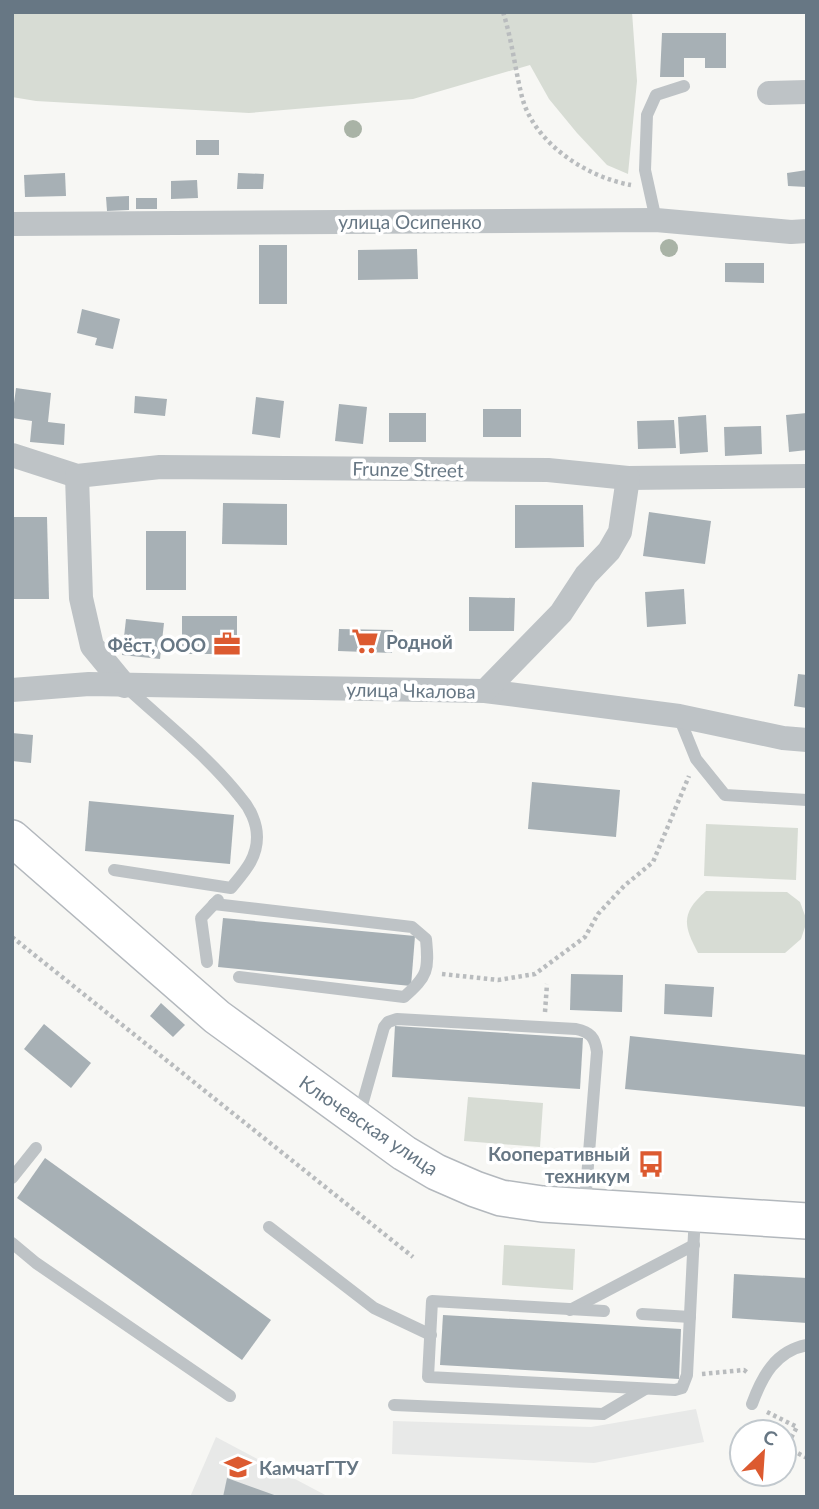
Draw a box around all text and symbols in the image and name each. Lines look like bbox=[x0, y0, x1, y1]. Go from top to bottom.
street label: улица Осипенко bbox=[338, 210, 482, 233]
street label: Frunze Street bbox=[352, 457, 464, 481]
supermarket icon: Родной bbox=[350, 626, 380, 656]
office icon: Фёст, ООО bbox=[212, 629, 242, 659]
place label: Родной bbox=[386, 630, 453, 653]
place label: Фёст, ООО bbox=[108, 633, 206, 656]
street label: улица Чкалова bbox=[346, 677, 476, 703]
street label: Ключевская улица bbox=[295, 1070, 443, 1180]
place label: Кооперативный техникум bbox=[488, 1142, 630, 1187]
bus stop icon: Кооперативный техникум bbox=[636, 1149, 666, 1179]
north arrow bbox=[728, 1418, 798, 1488]
text: С bbox=[760, 1424, 781, 1450]
school or university icon: КамчатГТУ bbox=[223, 1452, 253, 1482]
place label: КамчатГТУ bbox=[259, 1456, 359, 1479]

